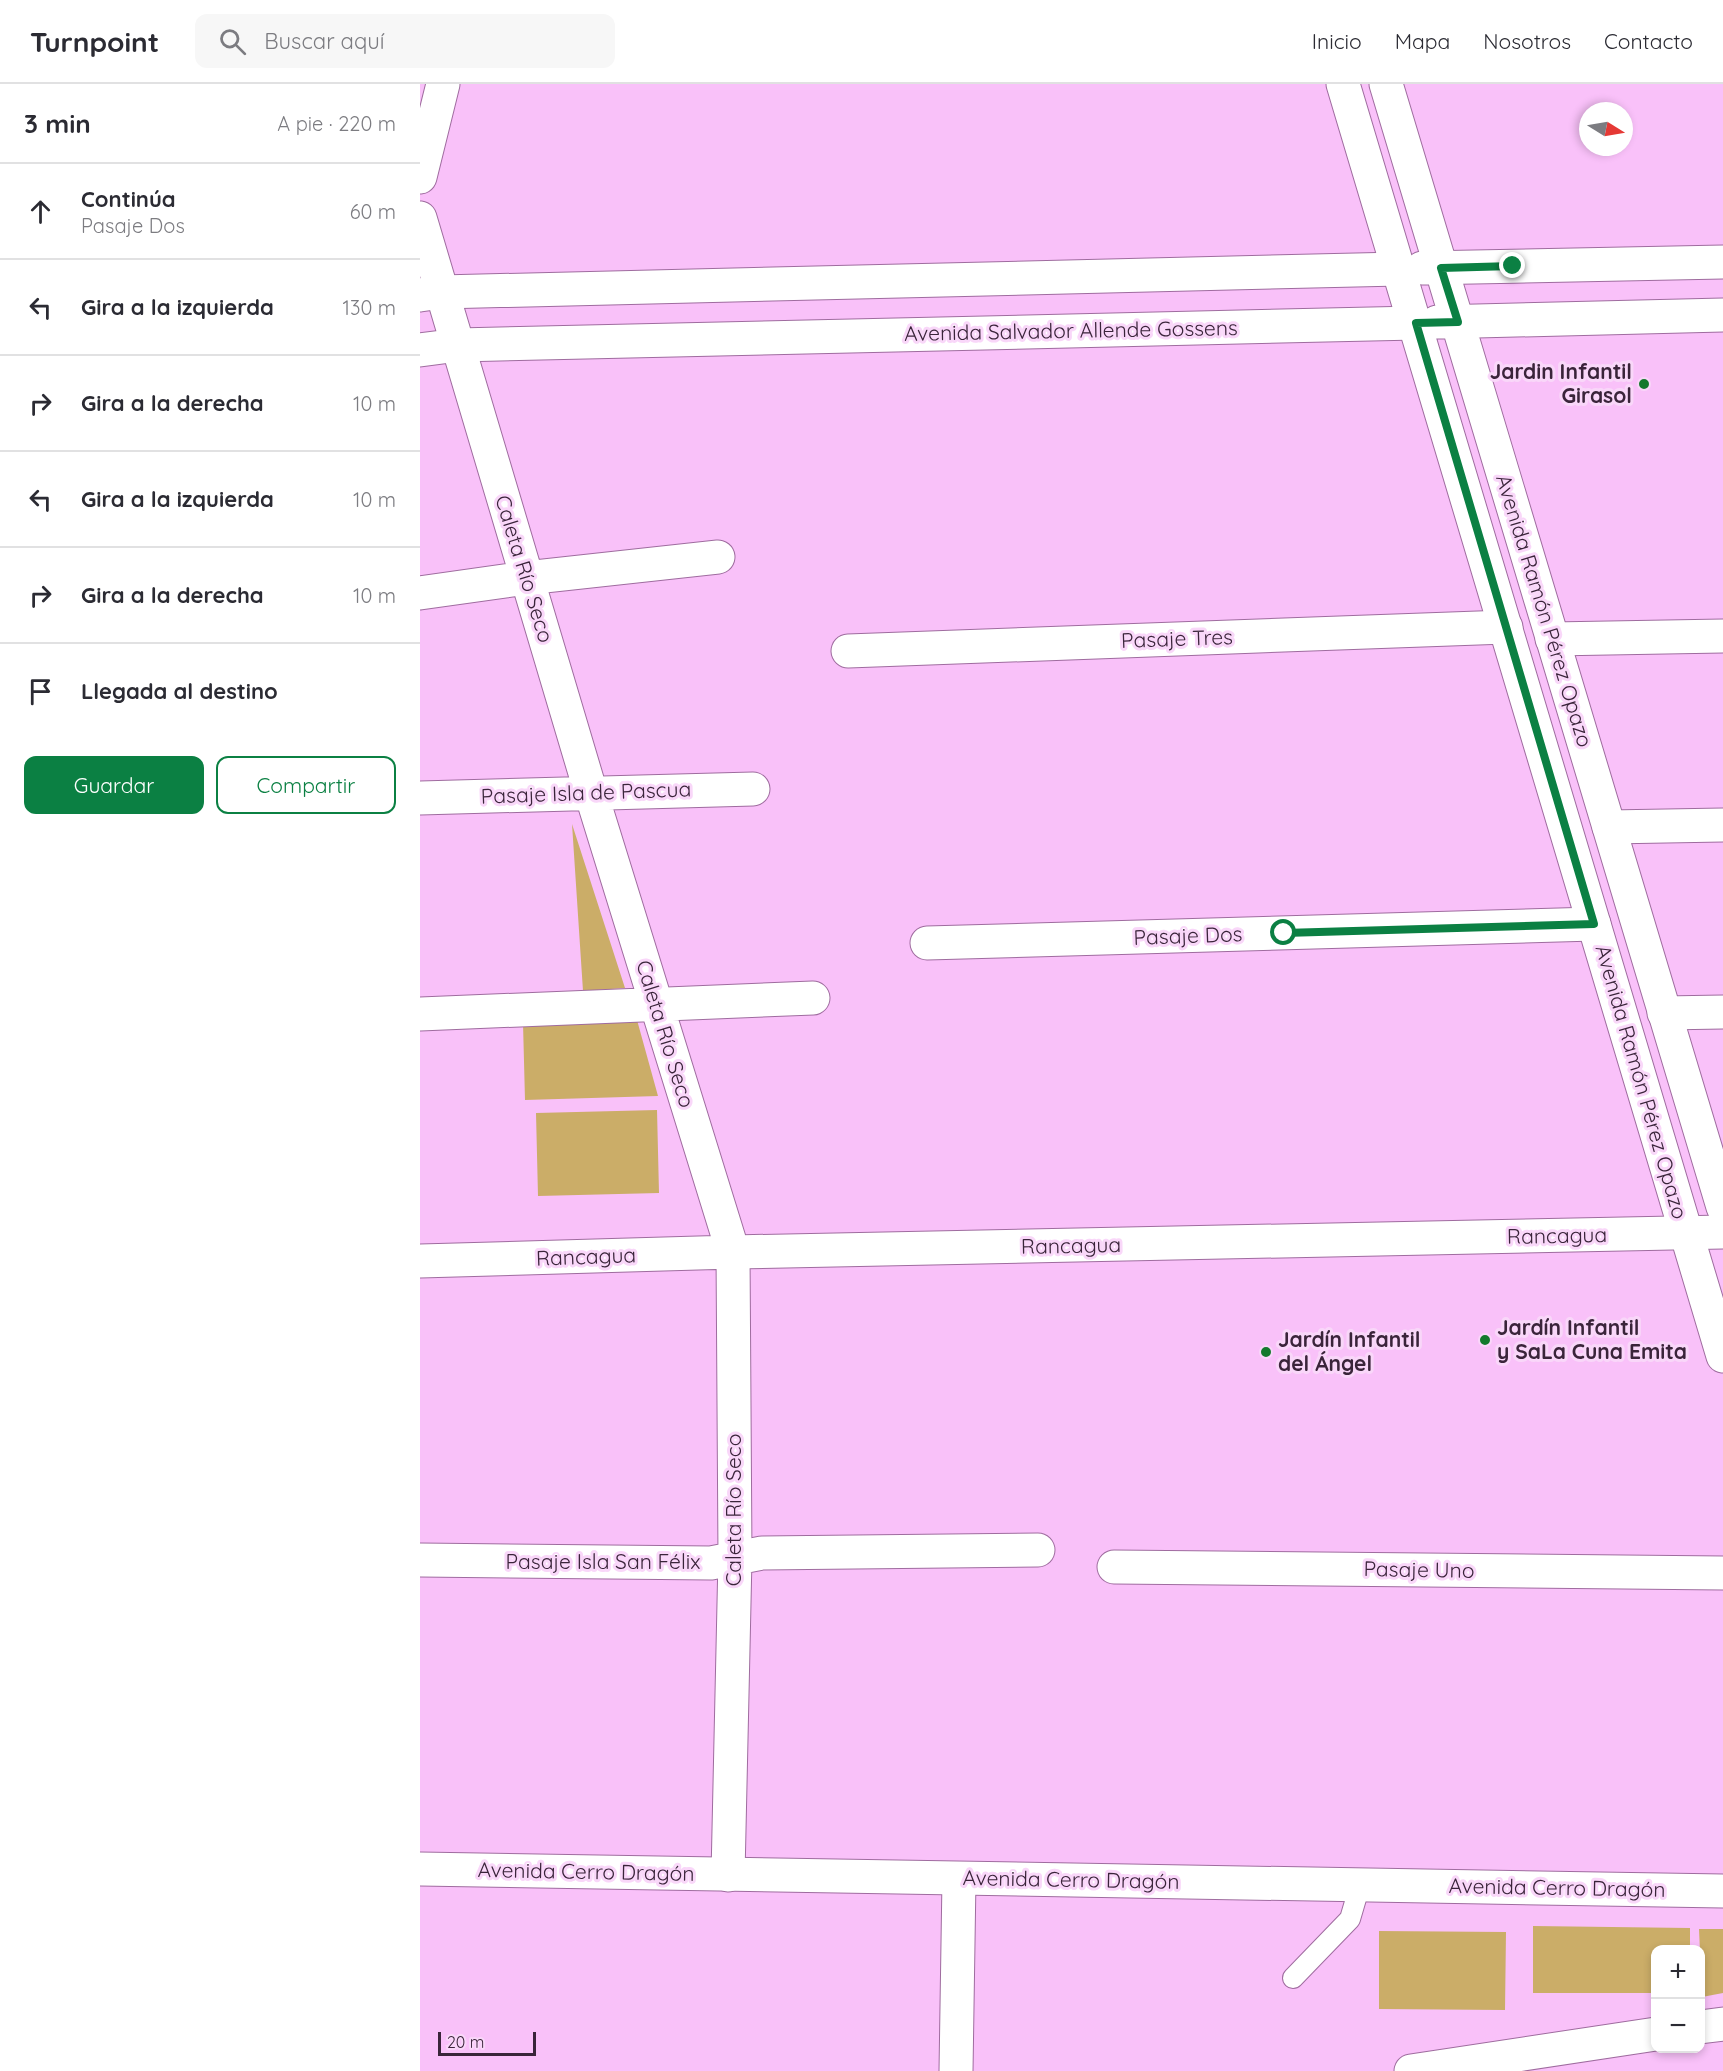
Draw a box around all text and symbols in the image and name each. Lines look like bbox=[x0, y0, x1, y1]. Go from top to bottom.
search box bbox=[195, 14, 615, 68]
text: Turnpoint bbox=[30, 24, 159, 59]
icon: search bbox=[216, 25, 249, 58]
text: Buscar aquí bbox=[264, 27, 385, 55]
text: Inicio bbox=[1312, 28, 1362, 54]
text: Mapa bbox=[1395, 28, 1450, 54]
text: Nosotros bbox=[1483, 28, 1571, 54]
text: Contacto bbox=[1604, 28, 1693, 54]
north arrow bbox=[1579, 102, 1633, 156]
text: 3 min bbox=[24, 107, 91, 140]
text: A pie · 220 m bbox=[277, 111, 396, 136]
text: Continúa bbox=[81, 185, 176, 213]
icon: ahead bbox=[24, 195, 57, 228]
text: 60 m bbox=[350, 199, 396, 224]
text: Pasaje Dos bbox=[81, 213, 185, 238]
route end bbox=[1499, 252, 1525, 278]
icon: left bbox=[24, 291, 57, 324]
text: Gira a la izquierda bbox=[81, 293, 274, 321]
text: 130 m bbox=[343, 295, 396, 320]
street label: Avenida Salvador Allende Gossens bbox=[904, 314, 1238, 346]
place label: Jardin Infantil Girasol bbox=[1490, 358, 1632, 408]
marker: Jardin Infantil Girasol bbox=[1637, 377, 1651, 391]
icon: right bbox=[24, 387, 57, 420]
text: Gira a la derecha bbox=[81, 389, 264, 417]
text: 10 m bbox=[353, 391, 396, 416]
street label: Avenida Ramón Pérez Opazo bbox=[1491, 471, 1599, 750]
icon: left bbox=[24, 483, 57, 516]
text: Gira a la izquierda bbox=[81, 485, 274, 513]
text: 10 m bbox=[353, 487, 396, 512]
street label: Caleta Río Seco bbox=[490, 492, 560, 646]
icon: right bbox=[24, 579, 57, 612]
text: Gira a la derecha bbox=[81, 581, 264, 609]
text: 10 m bbox=[353, 583, 396, 608]
street label: Pasaje Tres bbox=[1121, 623, 1233, 653]
icon: arrive bbox=[24, 675, 57, 708]
text: Llegada al destino bbox=[81, 677, 278, 705]
button: Guardar bbox=[24, 756, 204, 814]
button: Compartir bbox=[216, 756, 396, 814]
street label: Pasaje Isla de Pascua bbox=[480, 775, 692, 809]
route start bbox=[1270, 919, 1296, 945]
street label: Pasaje Dos bbox=[1133, 920, 1243, 950]
street label: Avenida Ramón Pérez Opazo bbox=[1590, 942, 1694, 1222]
street label: Caleta Río Seco bbox=[631, 957, 701, 1111]
street label: Rancagua bbox=[1507, 1221, 1607, 1249]
street label: Rancagua bbox=[1021, 1231, 1121, 1259]
street label: Rancagua bbox=[535, 1241, 637, 1271]
place label: Jardín Infantil y SaLa Cuna Emita bbox=[1497, 1314, 1687, 1364]
place label: Jardín Infantil del Ángel bbox=[1278, 1326, 1420, 1376]
marker: Jardín Infantil y SaLa Cuna Emita bbox=[1478, 1333, 1492, 1347]
marker: Jardín Infantil del Ángel bbox=[1259, 1345, 1273, 1359]
street label: Caleta Río Seco bbox=[720, 1434, 746, 1586]
street label: Pasaje Isla San Félix bbox=[506, 1548, 700, 1574]
street label: Pasaje Uno bbox=[1363, 1555, 1475, 1583]
street label: Avenida Cerro Dragón bbox=[477, 1856, 695, 1886]
street label: Avenida Cerro Dragón bbox=[962, 1864, 1180, 1894]
street label: Avenida Cerro Dragón bbox=[1448, 1872, 1666, 1902]
map controls bbox=[1651, 1945, 1705, 2053]
button: + bbox=[1651, 1945, 1705, 1999]
button: − bbox=[1651, 1999, 1705, 2053]
scale bar bbox=[438, 2029, 536, 2056]
text: 20 m bbox=[447, 2032, 484, 2052]

